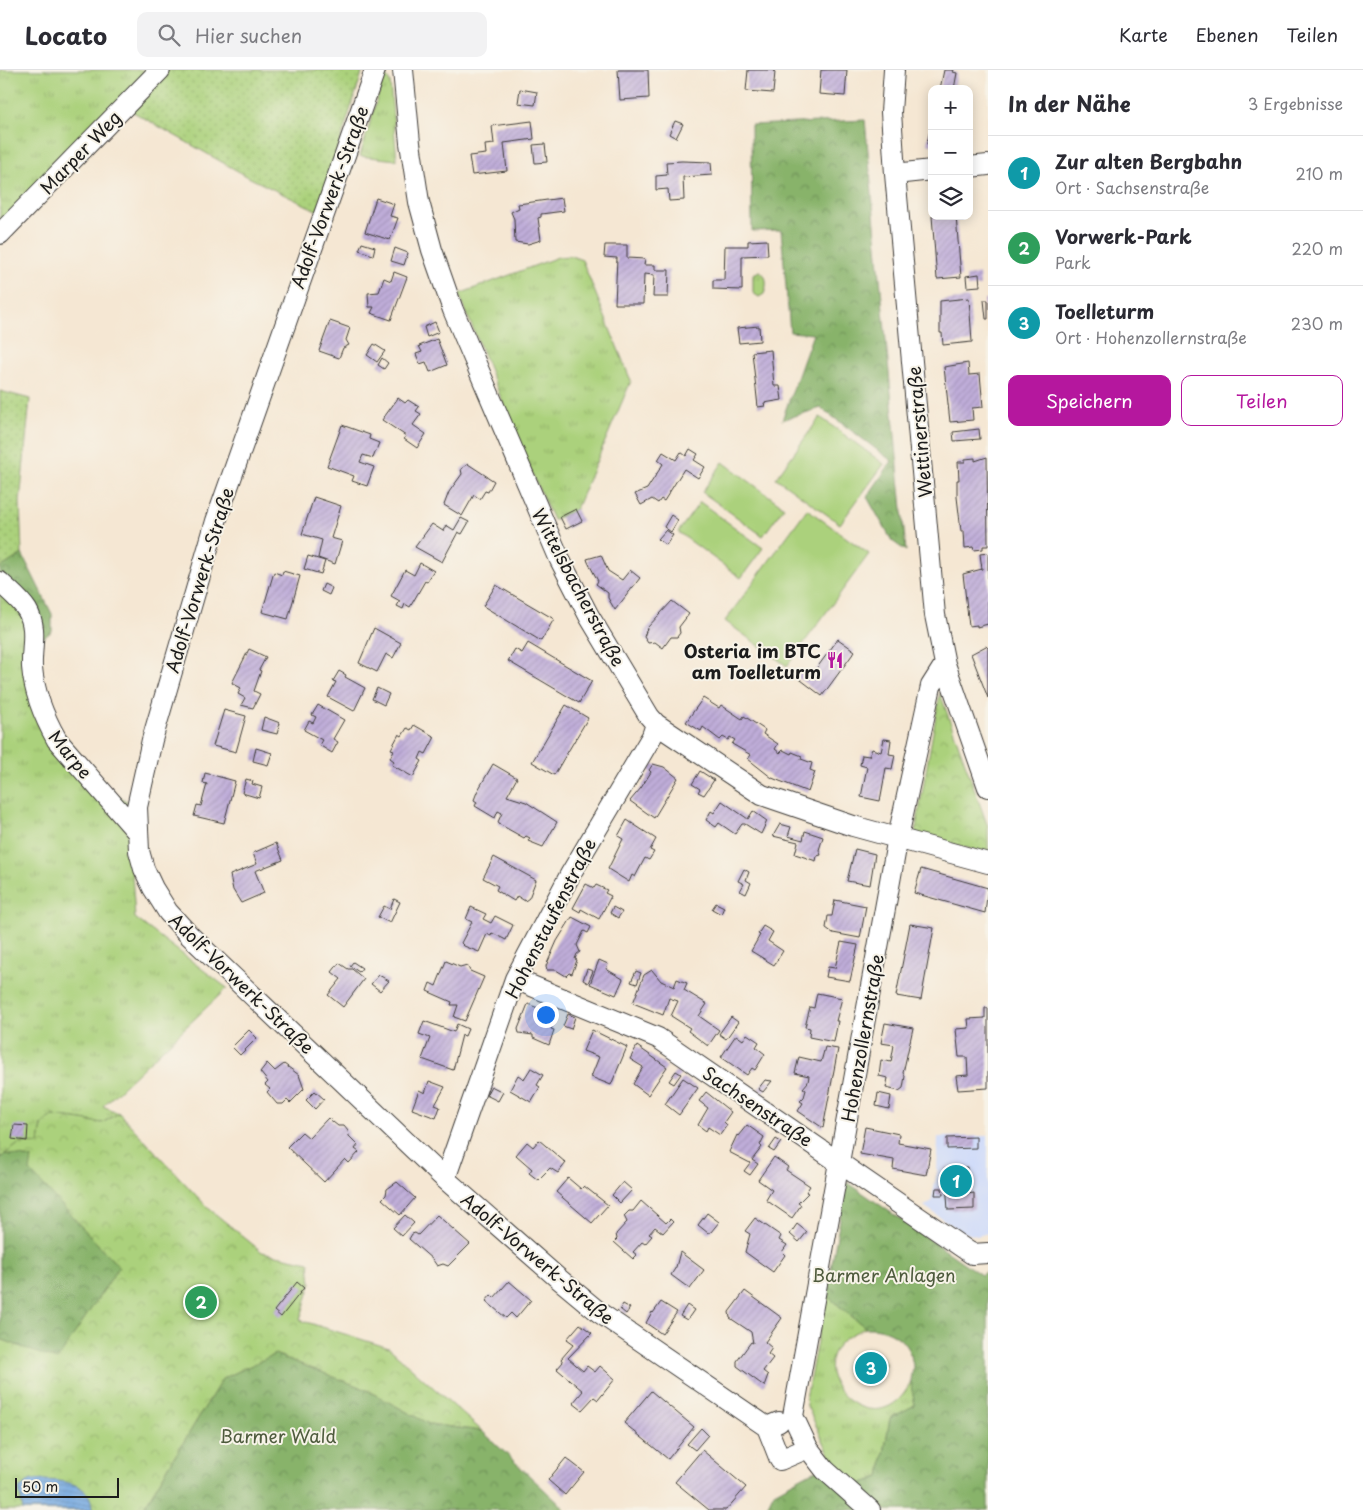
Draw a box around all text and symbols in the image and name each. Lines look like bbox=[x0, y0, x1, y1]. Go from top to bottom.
search box bbox=[137, 12, 487, 57]
text: Locato bbox=[25, 17, 107, 53]
icon: search bbox=[155, 21, 183, 49]
text: Hier suchen bbox=[195, 21, 302, 49]
text: Karte bbox=[1119, 21, 1168, 48]
text: Ebenen bbox=[1196, 21, 1259, 48]
text: Teilen bbox=[1287, 21, 1338, 48]
map controls bbox=[928, 85, 973, 220]
button: + bbox=[928, 85, 973, 130]
text: In der Nähe bbox=[1008, 87, 1130, 119]
text: 3 Ergebnisse bbox=[1248, 91, 1343, 115]
street label: Adolf-Vorwerk-Straße bbox=[283, 102, 375, 292]
street label: Marper Weg bbox=[33, 104, 127, 200]
button: − bbox=[928, 130, 973, 175]
text: Zur alten Bergbahn bbox=[1055, 147, 1242, 175]
text: 1 bbox=[1020, 161, 1028, 185]
text: 210 m bbox=[1295, 161, 1343, 185]
button: layers bbox=[928, 175, 973, 220]
text: Ort · Sachsenstraße bbox=[1055, 175, 1209, 199]
text: Vorwerk-Park bbox=[1055, 222, 1192, 250]
text: 2 bbox=[1018, 236, 1030, 260]
text: 220 m bbox=[1292, 236, 1343, 260]
text: Park bbox=[1055, 250, 1091, 274]
text: Toelleturm bbox=[1055, 297, 1154, 325]
text: 3 bbox=[1019, 311, 1029, 335]
text: 230 m bbox=[1291, 311, 1343, 335]
text: Ort · Hohenzollernstraße bbox=[1055, 325, 1247, 349]
street label: Wettinerstraße bbox=[900, 365, 938, 499]
button: Speichern bbox=[1008, 375, 1171, 426]
button: Teilen bbox=[1181, 375, 1343, 426]
street label: Adolf-Vorwerk-Straße bbox=[158, 484, 240, 676]
street label: Wittelsbacherstraße bbox=[526, 503, 632, 671]
place label: Osteria im BTC am Toelleturm bbox=[684, 637, 821, 685]
restaurant icon: Osteria im BTC am Toelleturm bbox=[825, 650, 845, 670]
street label: Marpe bbox=[43, 724, 99, 784]
street label: Hohenstaufenstraße bbox=[498, 833, 602, 1003]
street label: Adolf-Vorwerk-Straße bbox=[163, 906, 321, 1060]
street label: Hohenzollernstraße bbox=[834, 952, 890, 1124]
your location bbox=[533, 1002, 559, 1028]
street label: Sachsenstraße bbox=[698, 1059, 818, 1153]
pin: 1 bbox=[940, 1162, 972, 1200]
street label: Adolf-Vorwerk-Straße bbox=[456, 1186, 620, 1330]
park label: Barmer Anlagen bbox=[812, 1261, 956, 1288]
pin: 2 bbox=[185, 1283, 217, 1321]
pin: 3 bbox=[855, 1349, 887, 1387]
park label: Barmer Wald bbox=[220, 1422, 336, 1449]
scale bar bbox=[15, 1475, 119, 1498]
text: 50 m bbox=[22, 1476, 58, 1497]

